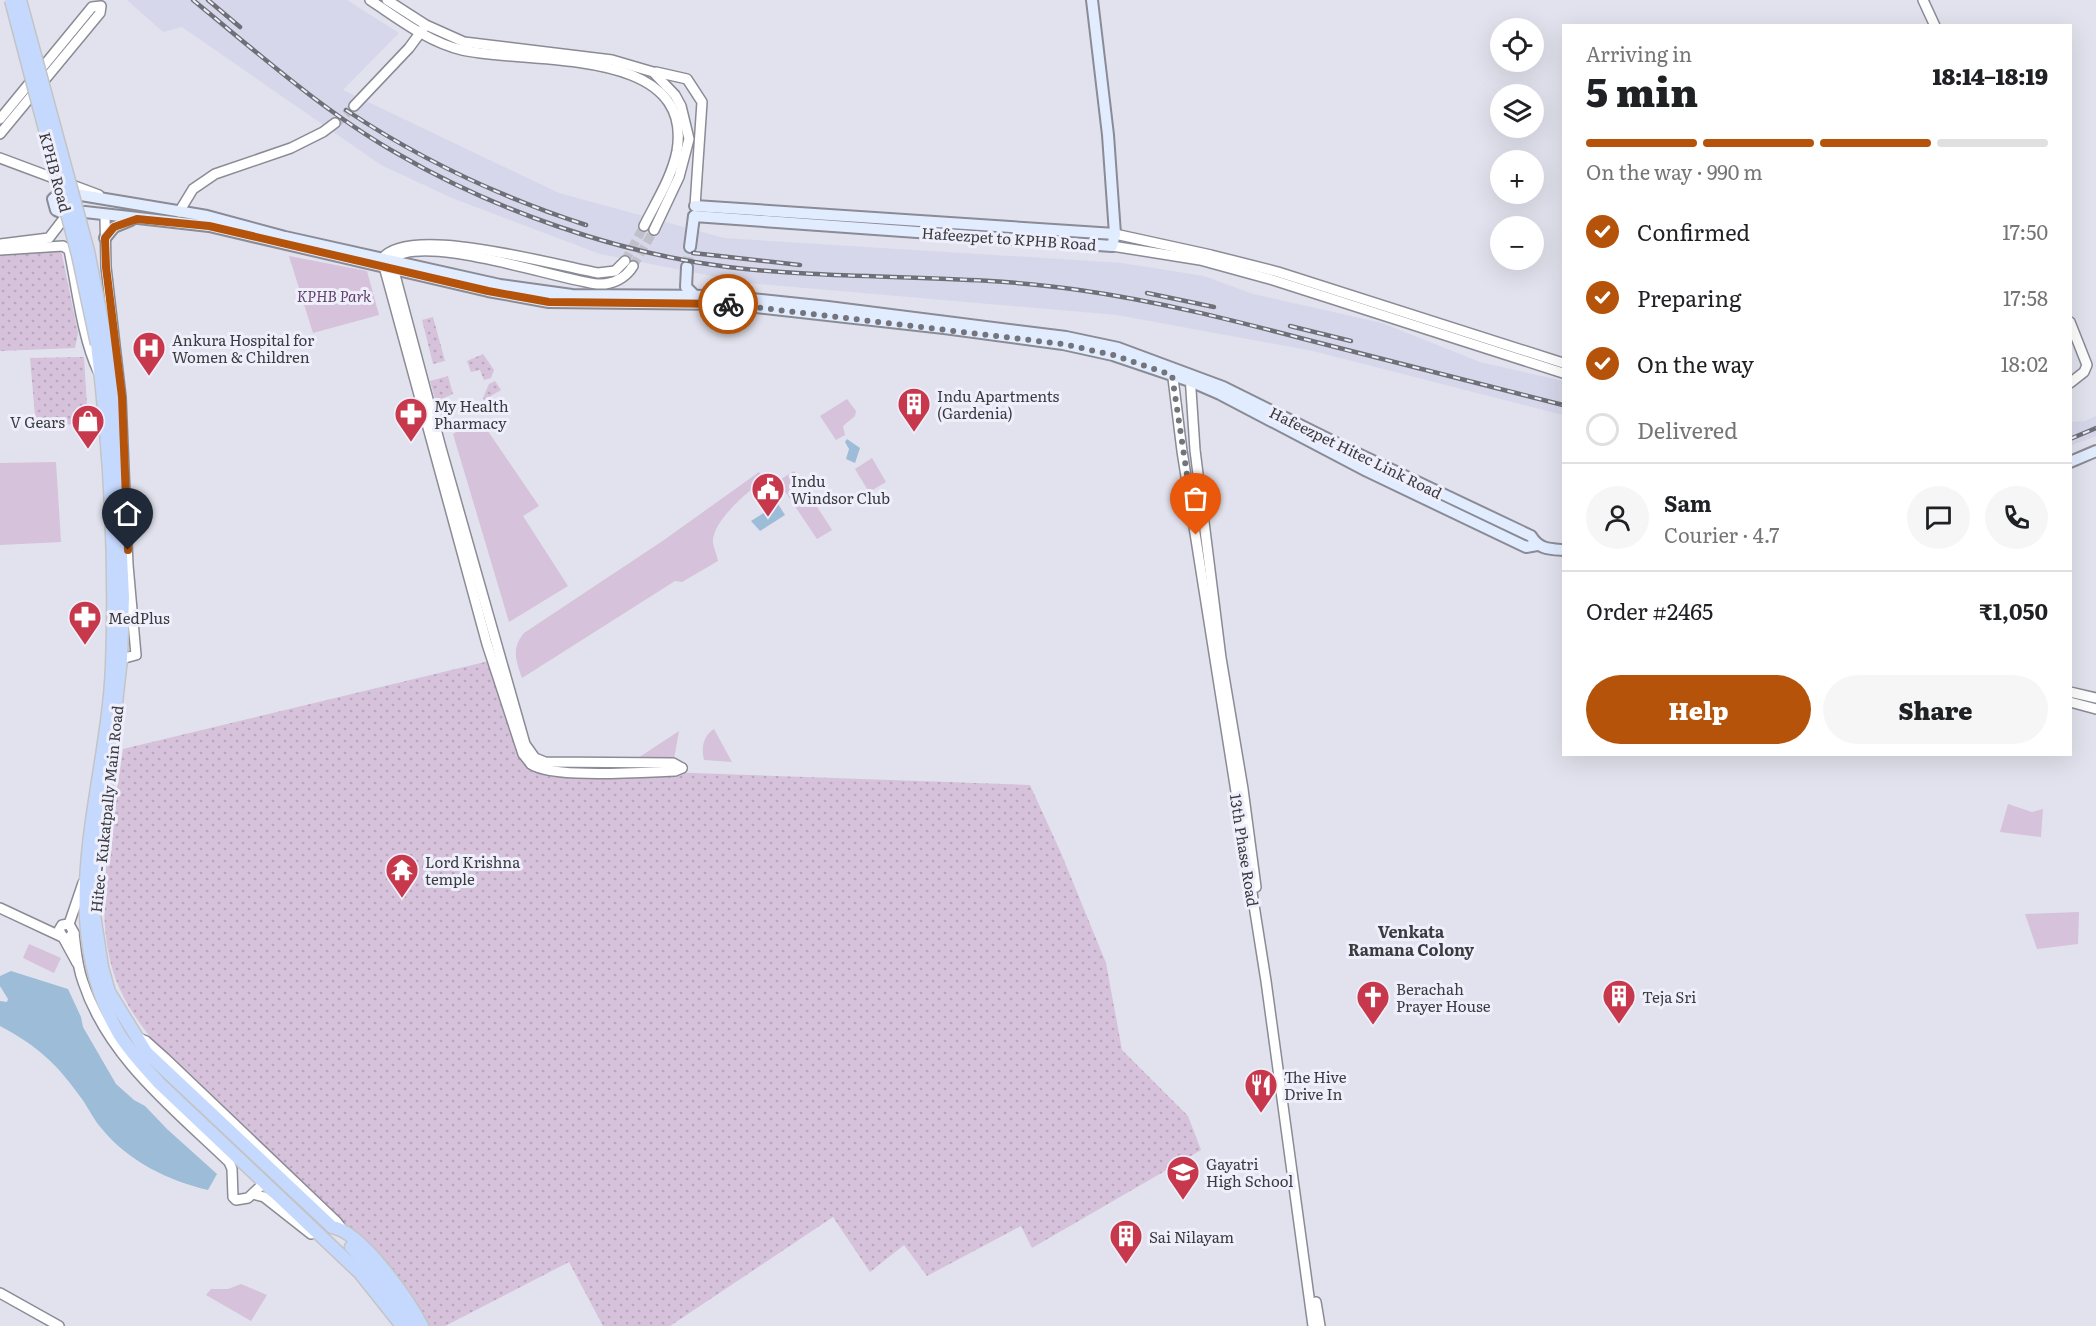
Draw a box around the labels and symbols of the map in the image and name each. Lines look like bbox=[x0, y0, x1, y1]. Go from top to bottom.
street label: KPHB Road bbox=[34, 129, 78, 215]
street label: Hafeezpet to KPHB Road bbox=[921, 220, 1097, 256]
courier bbox=[698, 274, 758, 334]
park label: KPHB Park bbox=[297, 284, 372, 307]
place label: Ankura Hospital for Women & Children bbox=[172, 328, 314, 368]
hospital icon: Ankura Hospital for Women & Children bbox=[131, 330, 167, 377]
place label: Indu Apartments (Gardenia) bbox=[937, 384, 1060, 424]
building icon: Indu Apartments (Gardenia) bbox=[896, 386, 932, 433]
place label: My Health Pharmacy bbox=[434, 394, 509, 434]
pharmacy icon: My Health Pharmacy bbox=[393, 396, 429, 443]
street label: Hafeezpet Hitec Link Road bbox=[1266, 400, 1446, 504]
shop icon: V Gears bbox=[70, 403, 106, 450]
place label: V Gears bbox=[10, 410, 65, 433]
place label: Indu Windsor Club bbox=[791, 469, 890, 509]
public building icon: Indu Windsor Club bbox=[750, 471, 786, 518]
pin bbox=[1170, 473, 1221, 535]
pin bbox=[102, 488, 153, 550]
pharmacy icon: MedPlus bbox=[67, 599, 103, 646]
place label: MedPlus bbox=[108, 606, 170, 629]
street label: Hitec - Kukatpally Main Road bbox=[84, 704, 128, 914]
street label: 13th Phase Road bbox=[1225, 792, 1265, 908]
place label: Lord Krishna temple bbox=[425, 850, 521, 890]
temple icon: Lord Krishna temple bbox=[384, 852, 420, 899]
district label: Venkata Ramana Colony bbox=[1348, 919, 1474, 961]
place label: Berachah Prayer House bbox=[1396, 977, 1491, 1017]
building icon: Teja Sri bbox=[1601, 978, 1637, 1025]
church icon: Berachah Prayer House bbox=[1355, 979, 1391, 1026]
place label: Teja Sri bbox=[1642, 985, 1696, 1008]
place label: The Hive Drive In bbox=[1284, 1065, 1347, 1105]
restaurant icon: The Hive Drive In bbox=[1243, 1067, 1279, 1114]
place label: Gayatri High School bbox=[1206, 1152, 1293, 1192]
school or university icon: Gayatri High School bbox=[1165, 1154, 1201, 1201]
building icon: Sai Nilayam bbox=[1108, 1218, 1144, 1265]
place label: Sai Nilayam bbox=[1149, 1225, 1235, 1248]

